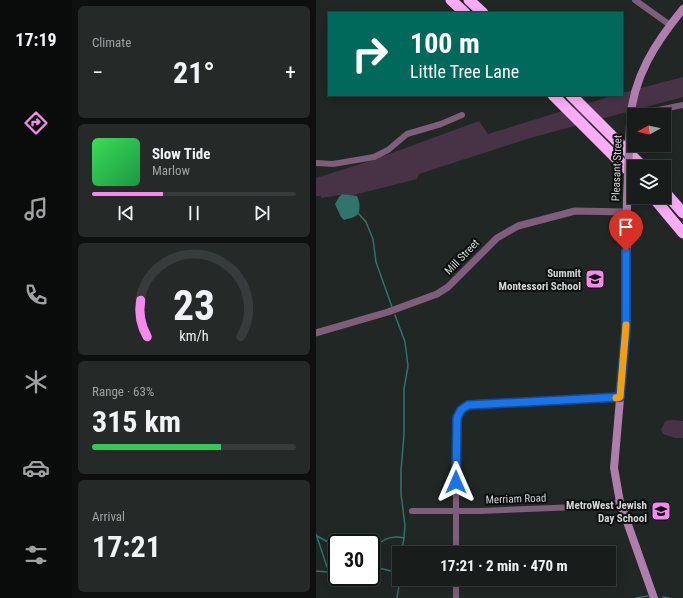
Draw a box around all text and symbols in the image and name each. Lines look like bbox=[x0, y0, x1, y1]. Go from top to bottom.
text: 100 m bbox=[410, 27, 480, 60]
icon: right bbox=[344, 28, 396, 80]
text: 17:19 bbox=[15, 29, 57, 50]
text: Climate bbox=[92, 35, 131, 50]
text: 21° bbox=[173, 55, 215, 90]
text: − bbox=[92, 60, 103, 85]
text: + bbox=[285, 60, 296, 85]
text: Little Tree Lane bbox=[410, 61, 519, 82]
north arrow bbox=[627, 108, 671, 152]
map controls bbox=[627, 108, 671, 204]
icon: directions bbox=[22, 109, 50, 137]
street label: Pleasant Street bbox=[609, 135, 625, 201]
text: Slow Tide bbox=[152, 145, 210, 163]
button: layers bbox=[627, 160, 671, 204]
text: Marlow bbox=[152, 163, 190, 178]
icon: music bbox=[22, 195, 50, 223]
icon: previous bbox=[115, 202, 137, 224]
icon: pause bbox=[183, 202, 205, 224]
icon: next bbox=[251, 202, 273, 224]
pin bbox=[609, 210, 643, 251]
icon: arrive bbox=[615, 216, 637, 238]
street label: Mill Street bbox=[442, 237, 482, 277]
place label: Summit Montessori School bbox=[499, 267, 582, 293]
school or university icon: Summit Montessori School bbox=[584, 268, 606, 290]
icon: phone bbox=[22, 281, 50, 309]
text: 23 bbox=[173, 281, 215, 330]
text: km/h bbox=[179, 328, 209, 344]
icon: climate bbox=[22, 368, 50, 396]
text: Range · 63% bbox=[92, 384, 154, 399]
text: 315 km bbox=[92, 404, 181, 439]
icon: car bbox=[22, 454, 50, 482]
position arrow bbox=[435, 461, 477, 503]
street label: Merriam Road bbox=[485, 491, 547, 507]
place label: MetroWest Jewish Day School bbox=[566, 499, 647, 525]
school or university icon: MetroWest Jewish Day School bbox=[650, 500, 672, 522]
text: Arrival bbox=[92, 509, 125, 524]
text: 17:21 bbox=[92, 529, 161, 564]
speed limit sign: 30 bbox=[328, 534, 380, 586]
icon: filters bbox=[22, 541, 50, 569]
text: 17:21 · 2 min · 470 m bbox=[440, 557, 568, 575]

